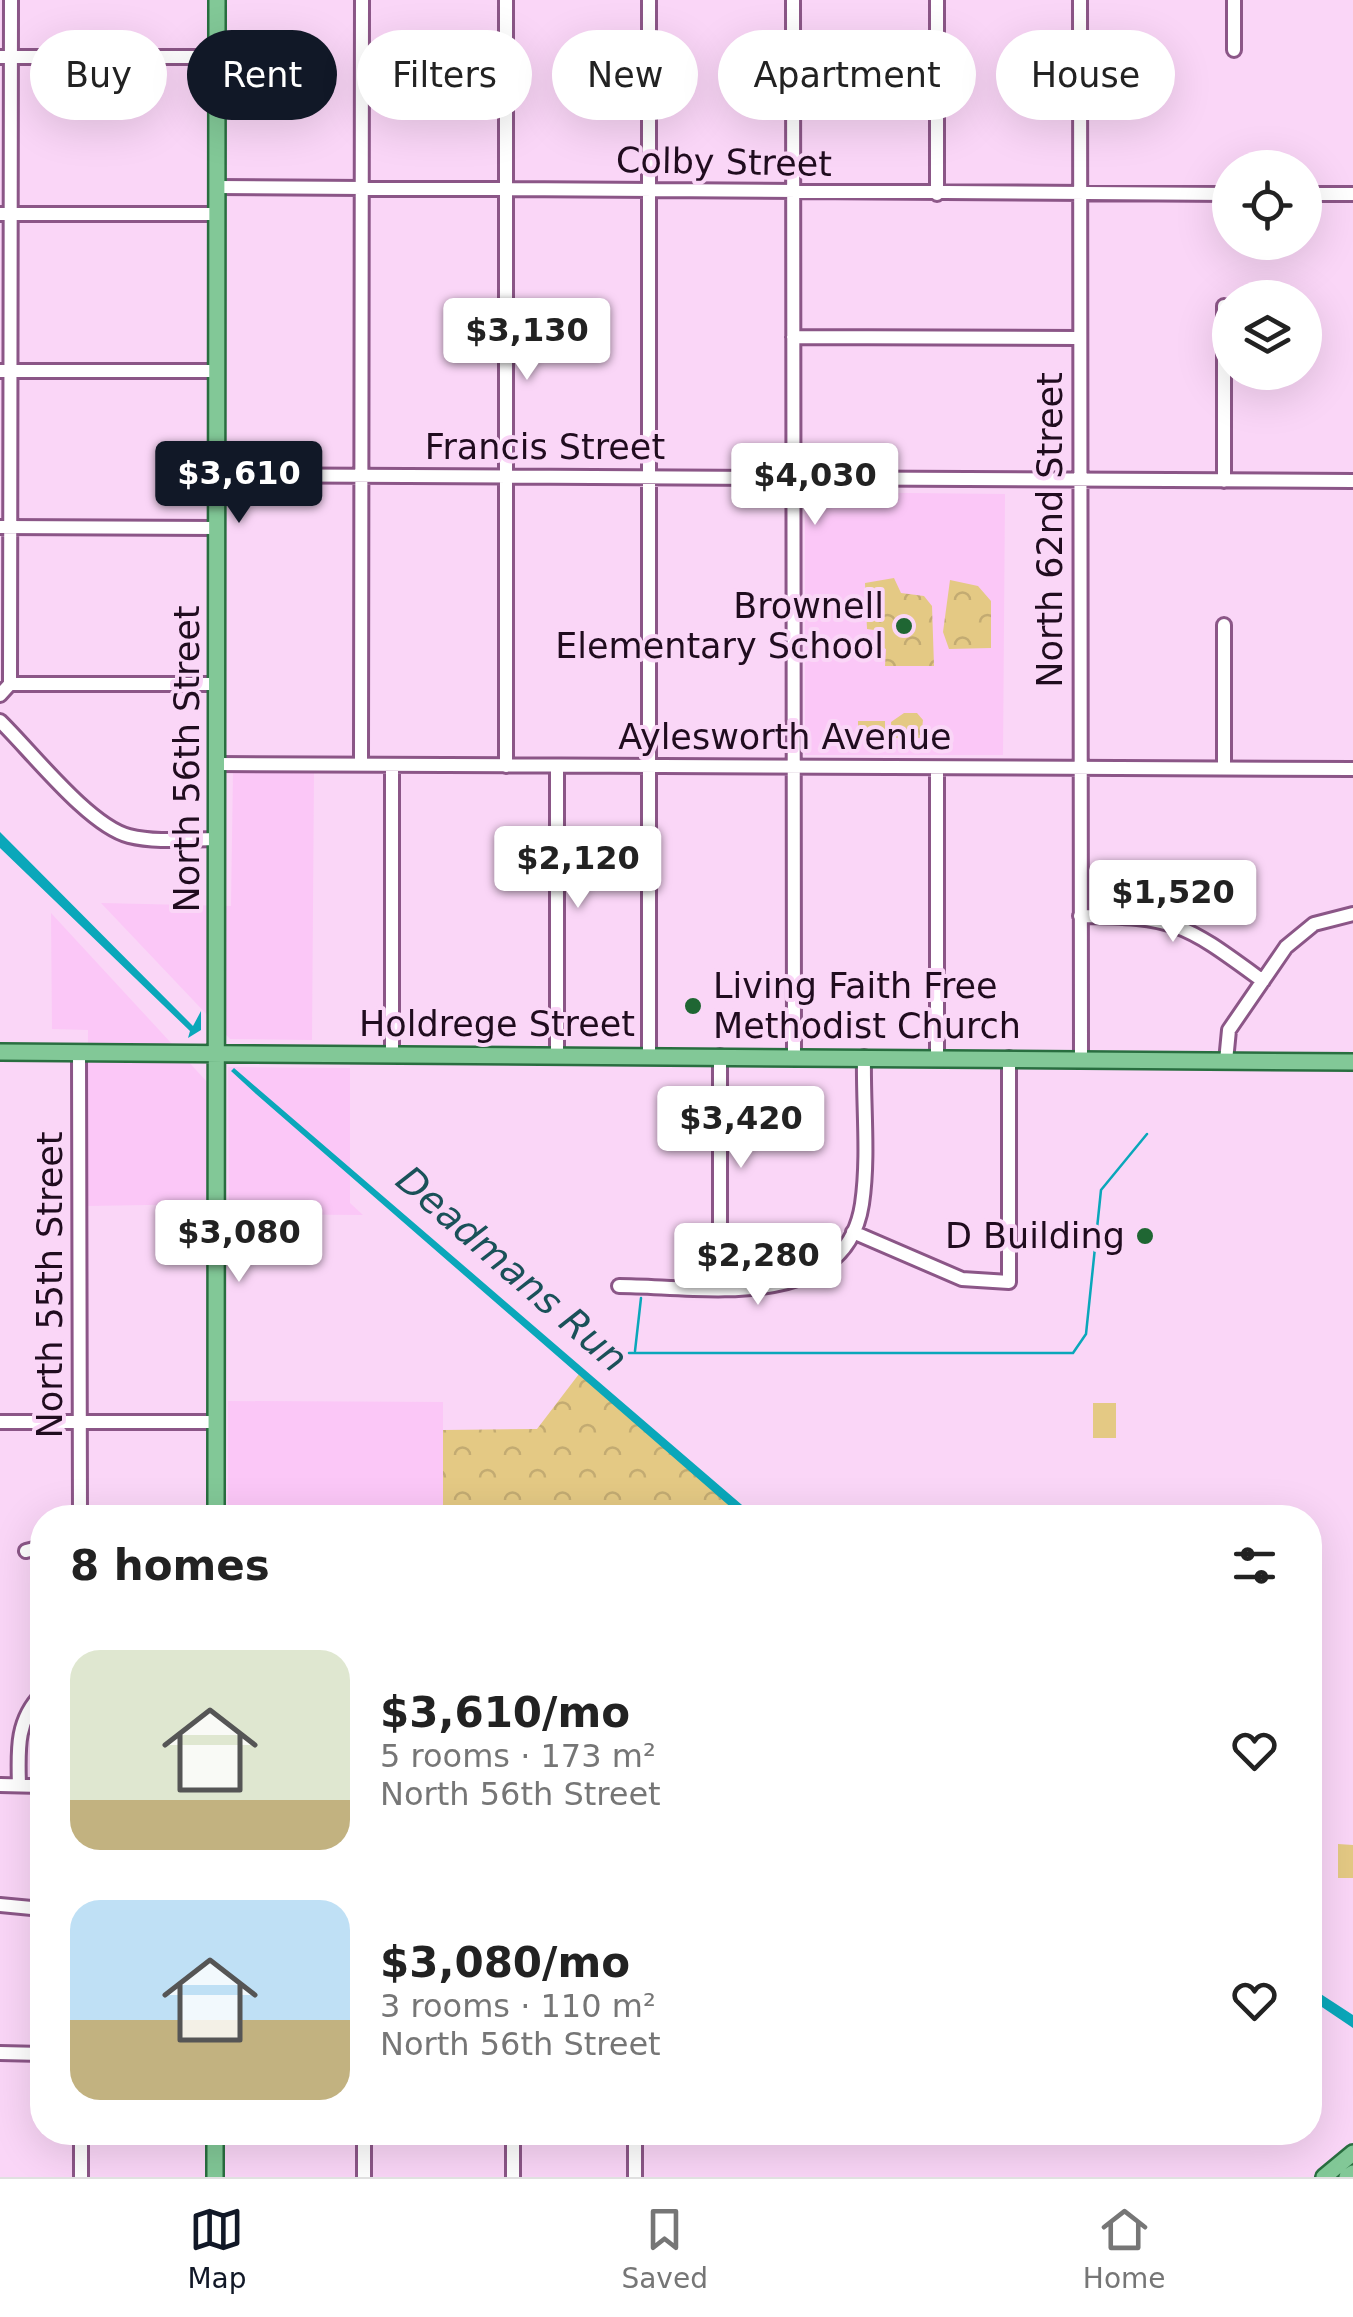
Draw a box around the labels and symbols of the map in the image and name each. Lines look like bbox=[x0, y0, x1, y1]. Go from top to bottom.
street label: Colby Street bbox=[616, 140, 832, 184]
pin: $3,130 bbox=[446, 298, 608, 383]
street label: North 62nd Street bbox=[1030, 372, 1070, 688]
street label: Francis Street bbox=[425, 427, 665, 467]
pin: $3,610 bbox=[158, 441, 320, 526]
pin: $4,030 bbox=[734, 443, 896, 528]
place label: Brownell Elementary School bbox=[555, 586, 884, 666]
street label: North 56th Street bbox=[167, 606, 207, 912]
marker: Brownell Elementary School bbox=[893, 615, 915, 637]
street label: Aylesworth Avenue bbox=[618, 717, 952, 757]
pin: $2,120 bbox=[497, 826, 659, 911]
pin: $1,520 bbox=[1092, 860, 1254, 945]
place label: Living Faith Free Methodist Church bbox=[713, 966, 1021, 1046]
marker: Living Faith Free Methodist Church bbox=[682, 995, 704, 1017]
street label: Holdrege Street bbox=[359, 1004, 635, 1044]
pin: $3,420 bbox=[660, 1086, 822, 1171]
street label: North 55th Street bbox=[30, 1132, 70, 1438]
water label: Deadmans Run bbox=[388, 1157, 636, 1381]
pin: $3,080 bbox=[158, 1200, 320, 1285]
place label: D Building bbox=[945, 1216, 1125, 1256]
pin: $2,280 bbox=[677, 1223, 839, 1308]
marker: D Building bbox=[1134, 1225, 1156, 1247]

